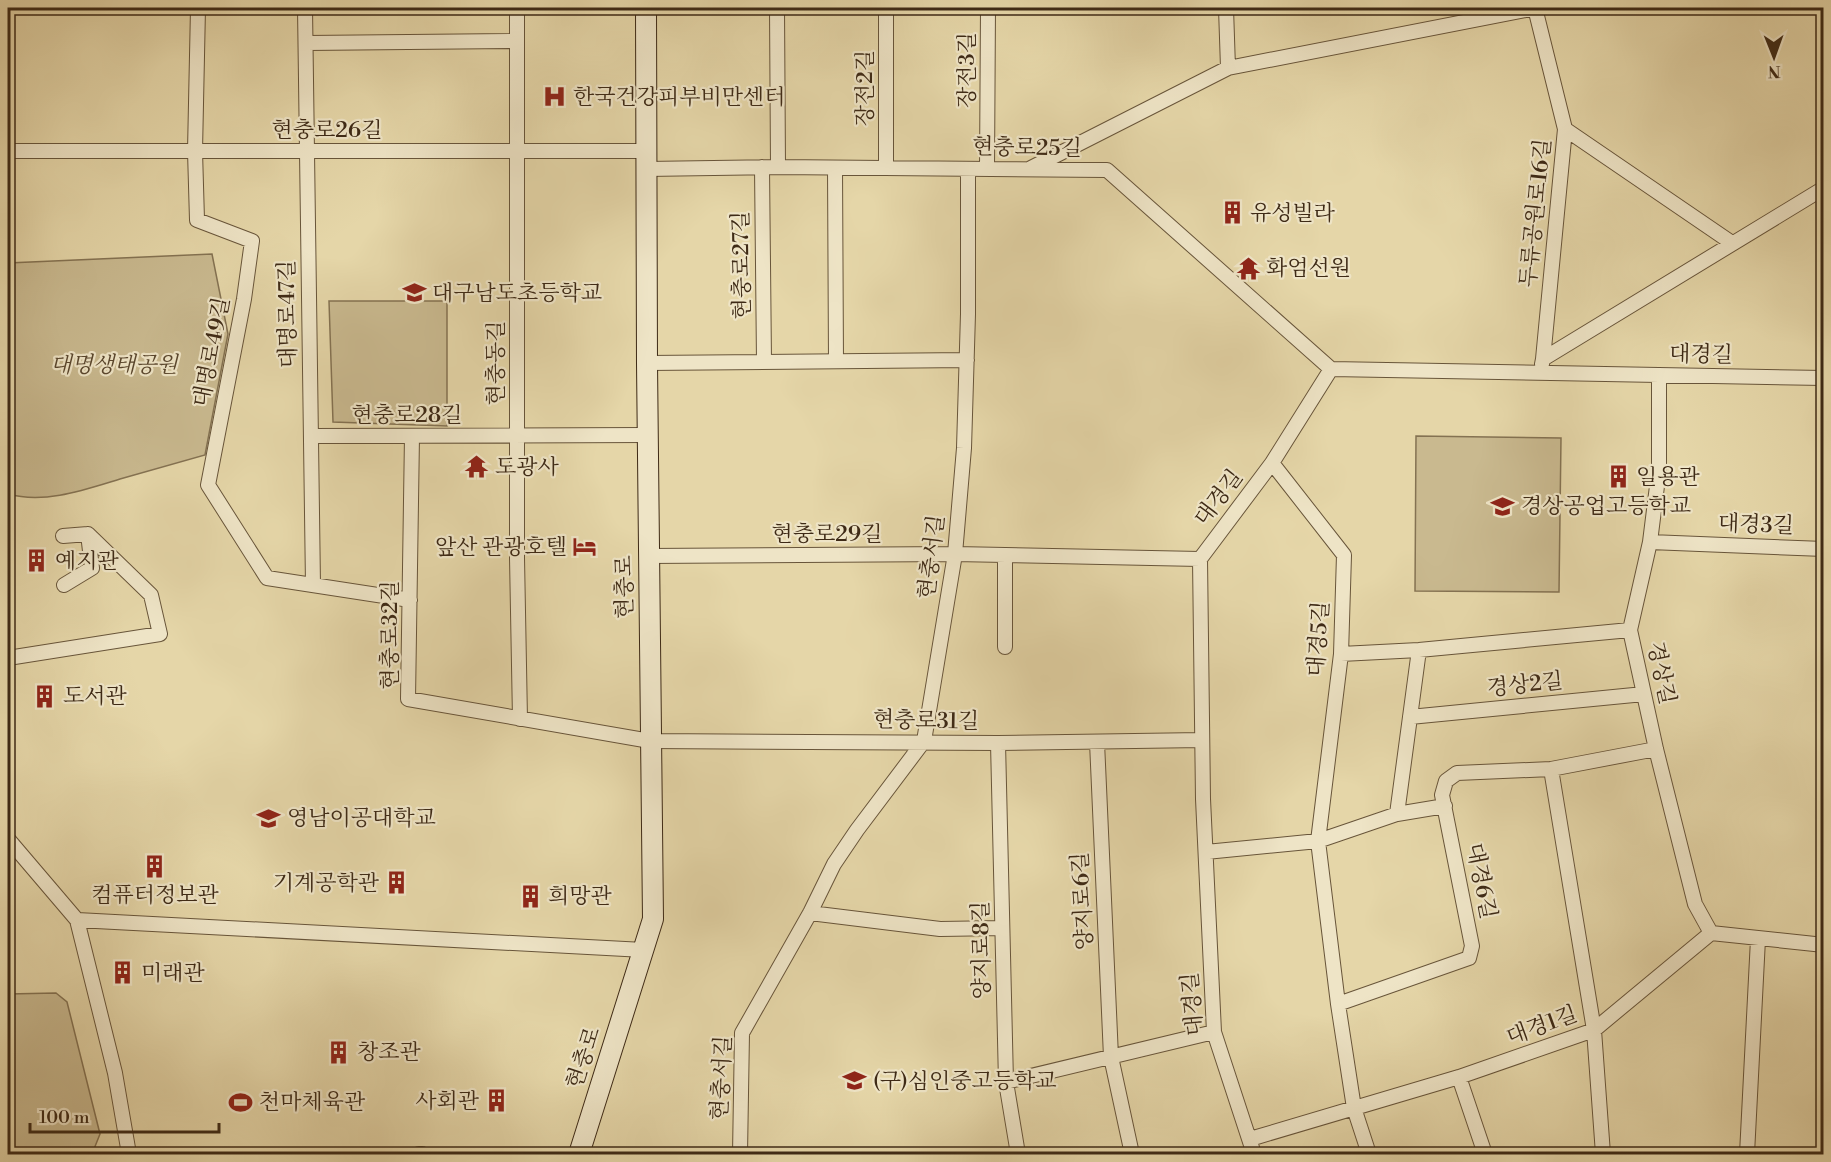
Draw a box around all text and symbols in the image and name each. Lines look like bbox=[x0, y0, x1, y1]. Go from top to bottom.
north arrow bbox=[1744, 27, 1804, 87]
street label: 장전3길 bbox=[954, 32, 981, 108]
street label: 장전2길 bbox=[852, 50, 879, 126]
text: N bbox=[1767, 61, 1781, 81]
hospital icon: 한국건강피부비만센터 bbox=[542, 84, 568, 110]
place label: 한국건강피부비만센터 bbox=[573, 84, 786, 111]
street label: 현충로26길 bbox=[272, 117, 382, 144]
street label: 현충로25길 bbox=[972, 134, 1082, 162]
street label: 두류공원로16길 bbox=[1515, 137, 1557, 289]
building icon: 유성빌라 bbox=[1219, 200, 1245, 226]
place label: 유성빌라 bbox=[1250, 200, 1336, 227]
street label: 현충로27길 bbox=[728, 210, 756, 320]
temple icon: 화엄선원 bbox=[1235, 255, 1261, 281]
place label: 화엄선원 bbox=[1266, 255, 1351, 282]
street label: 대명로47길 bbox=[274, 260, 302, 368]
school or university icon: 대구남도초등학교 bbox=[401, 280, 427, 306]
place label: 대구남도초등학교 bbox=[432, 280, 602, 307]
street label: 대명로49길 bbox=[188, 295, 236, 409]
street label: 현충동길 bbox=[483, 320, 510, 406]
street label: 대경길 bbox=[1669, 341, 1733, 369]
park label: 대명생태공원 bbox=[50, 352, 180, 379]
street label: 현충로28길 bbox=[351, 402, 463, 429]
temple icon: 도광사 bbox=[464, 454, 490, 480]
place label: 도광사 bbox=[495, 454, 560, 481]
street label: 대경길 bbox=[1189, 464, 1249, 532]
building icon: 일용관 bbox=[1605, 464, 1631, 490]
place label: 일용관 bbox=[1636, 464, 1701, 491]
school or university icon: 경상공업고등학교 bbox=[1490, 493, 1516, 519]
place label: 경상공업고등학교 bbox=[1521, 493, 1691, 520]
street label: 대경3길 bbox=[1718, 510, 1794, 540]
street label: 현충서길 bbox=[913, 513, 951, 601]
street label: 현충로29길 bbox=[772, 521, 882, 548]
place label: 앞산 관광호텔 bbox=[435, 534, 567, 561]
hotel icon: 앞산 관광호텔 bbox=[572, 534, 598, 560]
building icon: 예지관 bbox=[24, 548, 50, 574]
place label: 예지관 bbox=[55, 548, 120, 575]
street label: 현충로 bbox=[611, 555, 639, 619]
street label: 현충로32길 bbox=[377, 580, 404, 690]
street label: 대경5길 bbox=[1303, 600, 1335, 678]
street label: 경상길 bbox=[1641, 639, 1681, 707]
street label: 경상2길 bbox=[1486, 668, 1564, 702]
building icon: 도서관 bbox=[32, 683, 58, 709]
place label: 도서관 bbox=[63, 683, 128, 710]
street label: 현충로31길 bbox=[873, 707, 979, 735]
school or university icon: 영남이공대학교 bbox=[256, 805, 282, 831]
place label: 영남이공대학교 bbox=[287, 805, 436, 832]
street label: 대경6길 bbox=[1460, 841, 1502, 921]
street label: 양지로6길 bbox=[1067, 851, 1099, 951]
building icon: 컴퓨터정보관 bbox=[142, 853, 168, 879]
place label: 기계공학관 bbox=[273, 870, 380, 897]
building icon: 기계공학관 bbox=[384, 870, 410, 896]
place label: 컴퓨터정보관 bbox=[91, 882, 220, 909]
building icon: 희망관 bbox=[517, 883, 543, 909]
place label: 희망관 bbox=[548, 883, 613, 910]
street label: 양지로8길 bbox=[968, 901, 996, 999]
building icon: 미래관 bbox=[110, 960, 136, 986]
place label: 미래관 bbox=[141, 960, 206, 987]
street label: 대경길 bbox=[1177, 971, 1209, 1037]
street label: 대경1길 bbox=[1503, 1001, 1581, 1051]
street label: 현충로 bbox=[561, 1024, 607, 1092]
street label: 현충서길 bbox=[706, 1035, 738, 1121]
building icon: 창조관 bbox=[326, 1039, 352, 1065]
place label: 창조관 bbox=[357, 1039, 422, 1066]
school or university icon: (구)심인중고등학교 bbox=[842, 1068, 868, 1094]
place label: (구)심인중고등학교 bbox=[873, 1068, 1057, 1095]
place label: 사회관 bbox=[415, 1088, 480, 1115]
building icon: 사회관 bbox=[484, 1088, 510, 1114]
sports icon: 천마체육관 bbox=[228, 1089, 254, 1115]
place label: 천마체육관 bbox=[259, 1089, 366, 1116]
scale bar bbox=[30, 1096, 219, 1134]
text: 100 m bbox=[39, 1106, 90, 1129]

